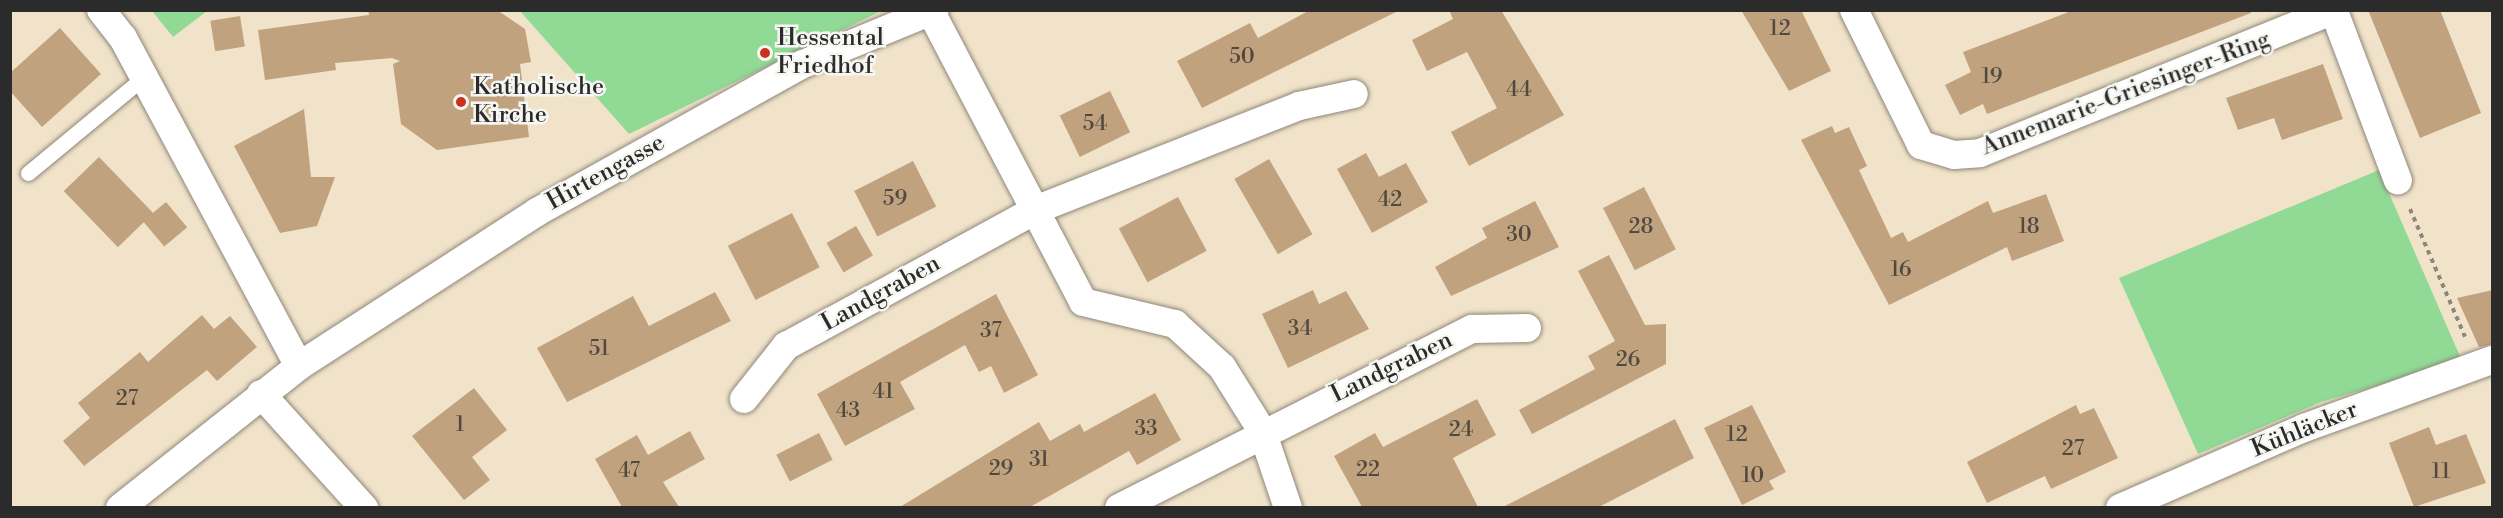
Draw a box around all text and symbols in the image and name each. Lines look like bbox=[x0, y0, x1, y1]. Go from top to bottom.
house number: 12 bbox=[1769, 16, 1791, 42]
place label: Hessental Friedhof bbox=[777, 25, 884, 81]
street label: Annemarie-Griesinger-Ring bbox=[1978, 26, 2274, 162]
house number: 50 bbox=[1229, 44, 1255, 70]
marker: Hessental Friedhof bbox=[758, 46, 772, 60]
house number: 19 bbox=[1981, 64, 2003, 90]
place label: Katholische Kirche bbox=[473, 74, 604, 130]
house number: 44 bbox=[1506, 77, 1532, 103]
marker: Katholische Kirche bbox=[454, 95, 468, 109]
house number: 54 bbox=[1083, 111, 1107, 137]
street label: Hirtengasse bbox=[542, 129, 670, 217]
house number: 59 bbox=[883, 186, 907, 212]
house number: 42 bbox=[1378, 187, 1402, 213]
house number: 28 bbox=[1629, 214, 1653, 240]
house number: 18 bbox=[2018, 214, 2040, 240]
house number: 30 bbox=[1506, 222, 1532, 248]
street label: Landgraben bbox=[817, 250, 945, 338]
house number: 16 bbox=[1890, 257, 1912, 283]
house number: 34 bbox=[1288, 316, 1312, 342]
house number: 37 bbox=[980, 318, 1002, 344]
street label: Landgraben bbox=[1327, 326, 1457, 410]
house number: 51 bbox=[589, 336, 609, 362]
house number: 26 bbox=[1616, 347, 1640, 373]
house number: 41 bbox=[872, 379, 894, 405]
house number: 27 bbox=[116, 386, 138, 412]
street label: Kühläcker bbox=[2248, 396, 2362, 464]
house number: 43 bbox=[836, 398, 860, 424]
house number: 1 bbox=[455, 412, 465, 438]
house number: 33 bbox=[1134, 416, 1158, 442]
house number: 24 bbox=[1449, 417, 1473, 443]
house number: 12 bbox=[1726, 422, 1748, 448]
house number: 27 bbox=[2062, 436, 2084, 462]
house number: 31 bbox=[1029, 447, 1049, 473]
house number: 29 bbox=[989, 456, 1013, 482]
house number: 22 bbox=[1356, 457, 1380, 483]
house number: 47 bbox=[618, 458, 640, 484]
house number: 11 bbox=[2432, 459, 2450, 485]
house number: 10 bbox=[1742, 463, 1764, 489]

